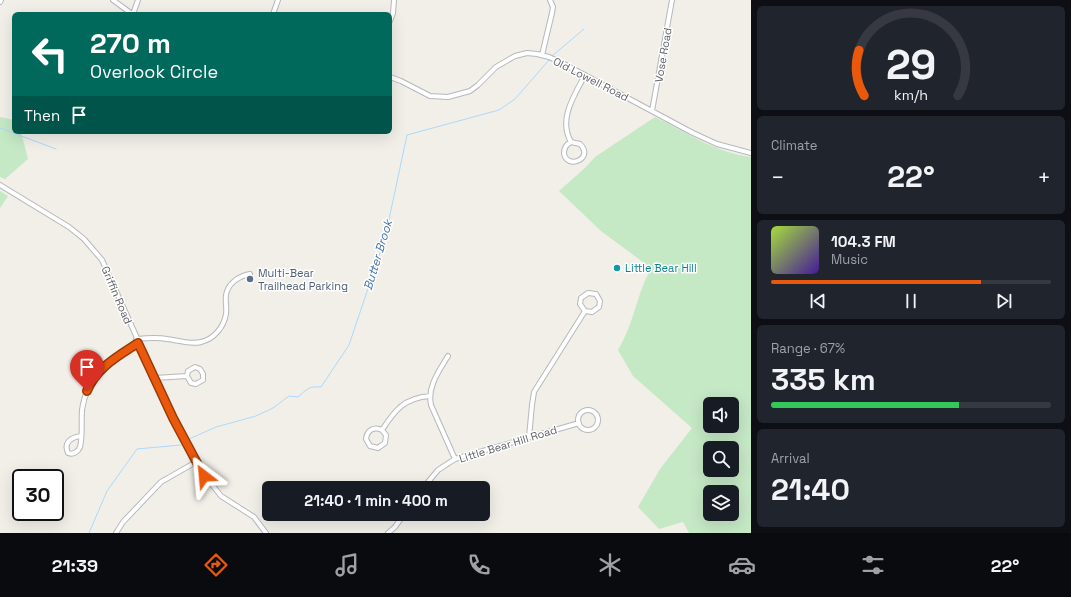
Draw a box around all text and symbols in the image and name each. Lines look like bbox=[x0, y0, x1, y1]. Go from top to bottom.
text: 270 m bbox=[90, 25, 171, 61]
street label: Vose Road bbox=[651, 27, 675, 83]
icon: left bbox=[24, 28, 76, 80]
text: 29 bbox=[886, 38, 936, 91]
street label: Old Lowell Road bbox=[551, 54, 631, 104]
text: Overlook Circle bbox=[90, 60, 218, 83]
text: km/h bbox=[894, 86, 928, 104]
icon: arrive bbox=[68, 104, 90, 126]
text: Then bbox=[24, 106, 60, 125]
text: Climate bbox=[771, 137, 817, 154]
text: 22° bbox=[887, 157, 935, 196]
text: − bbox=[771, 163, 785, 191]
text: + bbox=[1037, 163, 1051, 191]
water label: Butter Brook bbox=[360, 216, 397, 292]
text: 104.3 FM bbox=[831, 232, 896, 251]
text: Music bbox=[831, 251, 868, 268]
place label: Little Bear Hill bbox=[625, 261, 697, 275]
marker: Little Bear Hill bbox=[612, 263, 622, 273]
street label: Griffin Road bbox=[99, 264, 135, 326]
place label: Multi-Bear Trailhead Parking bbox=[258, 266, 348, 293]
marker: Multi-Bear Trailhead Parking bbox=[245, 274, 255, 284]
icon: previous bbox=[807, 290, 829, 312]
icon: pause bbox=[900, 290, 922, 312]
icon: next bbox=[993, 290, 1015, 312]
text: Range · 67% bbox=[771, 340, 845, 357]
pin bbox=[70, 350, 104, 391]
icon: arrive bbox=[76, 356, 98, 378]
text: 335 km bbox=[771, 360, 876, 399]
map controls bbox=[703, 397, 739, 521]
button: sound bbox=[703, 397, 739, 433]
street label: Little Bear Hill Road bbox=[457, 422, 559, 466]
button: search bbox=[703, 441, 739, 477]
text: Arrival bbox=[771, 450, 810, 467]
position arrow bbox=[183, 455, 225, 497]
speed limit sign: 30 bbox=[12, 469, 64, 521]
text: 21:40 bbox=[771, 470, 850, 509]
button: layers bbox=[703, 485, 739, 521]
text: 21:40 · 1 min · 400 m bbox=[304, 491, 448, 510]
icon: directions bbox=[202, 551, 230, 579]
icon: music bbox=[333, 551, 361, 579]
icon: phone bbox=[465, 551, 493, 579]
icon: climate bbox=[596, 551, 624, 579]
icon: car bbox=[728, 551, 756, 579]
icon: filters bbox=[859, 551, 887, 579]
text: 21:39 bbox=[52, 554, 98, 577]
text: 22° bbox=[991, 554, 1019, 577]

